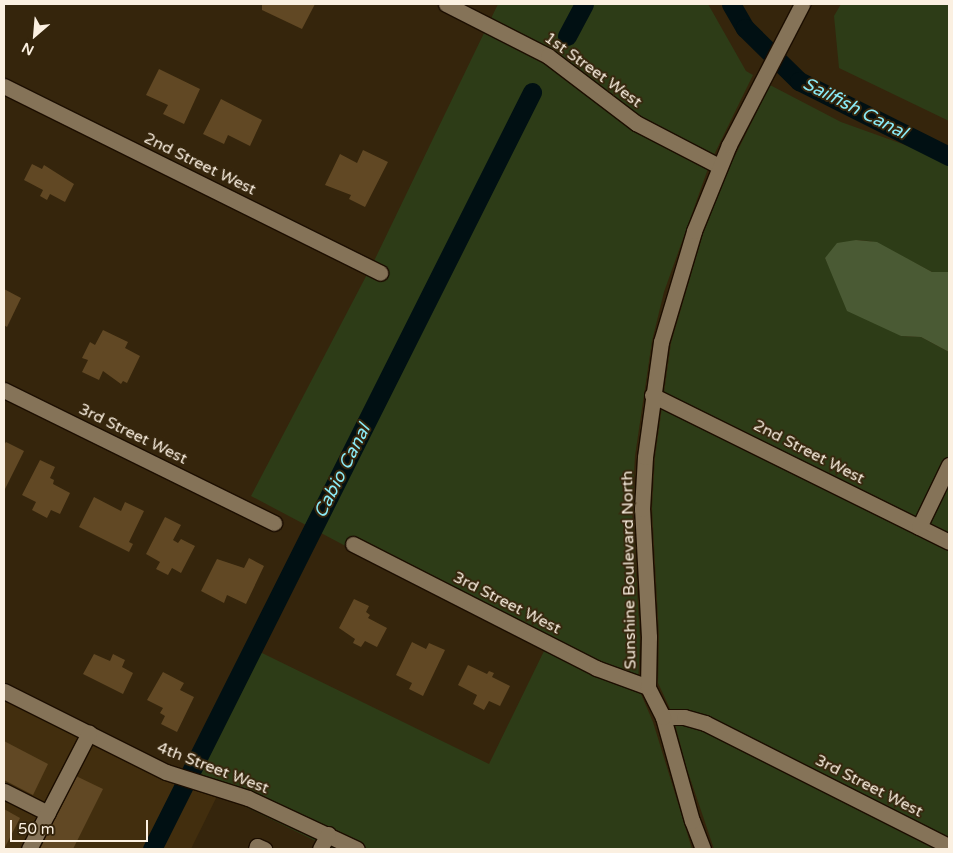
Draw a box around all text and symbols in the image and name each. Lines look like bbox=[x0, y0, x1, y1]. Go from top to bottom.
north arrow bbox=[10, 10, 60, 60]
street label: 1st Street West bbox=[540, 28, 646, 112]
text: N bbox=[19, 39, 37, 59]
water label: Sailfish Canal bbox=[799, 72, 911, 144]
street label: 2nd Street West bbox=[141, 129, 259, 199]
street label: 3rd Street West bbox=[76, 399, 190, 469]
street label: 2nd Street West bbox=[750, 416, 868, 488]
water label: Cabio Canal bbox=[309, 421, 375, 521]
street label: Sunshine Boulevard North bbox=[618, 470, 640, 670]
street label: 3rd Street West bbox=[450, 568, 564, 638]
street label: 4th Street West bbox=[154, 738, 272, 798]
street label: 3rd Street West bbox=[812, 751, 926, 821]
scale bar bbox=[12, 810, 150, 842]
text: 50 m bbox=[18, 820, 55, 838]

